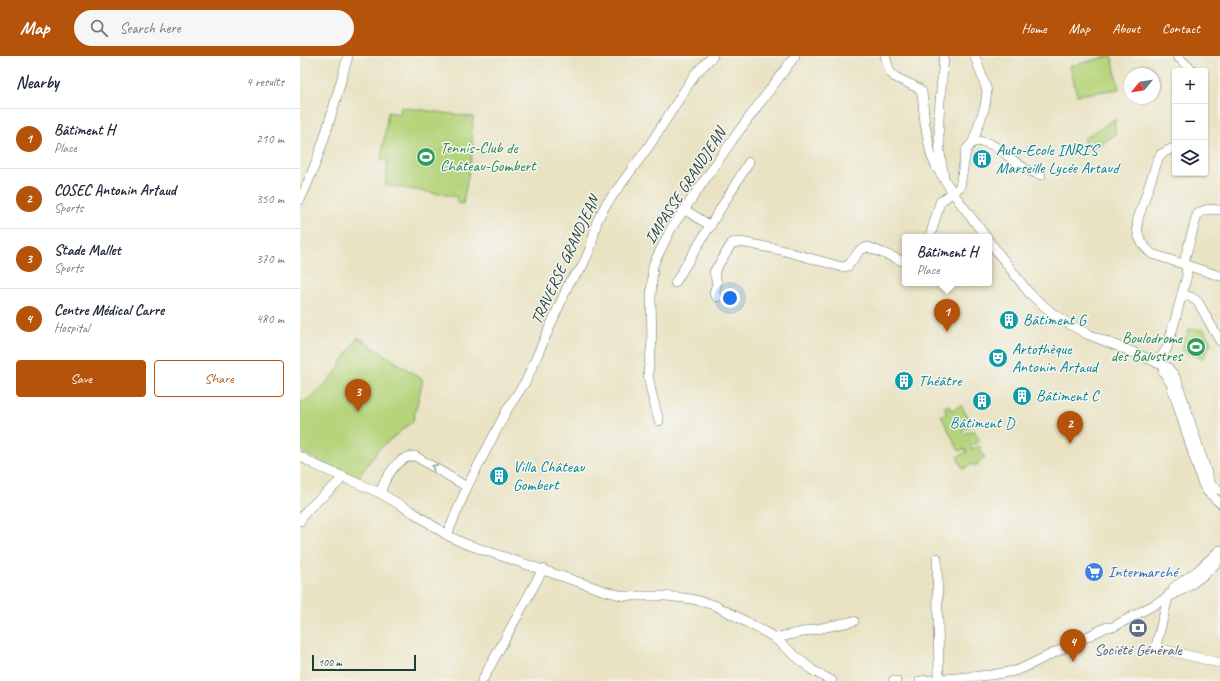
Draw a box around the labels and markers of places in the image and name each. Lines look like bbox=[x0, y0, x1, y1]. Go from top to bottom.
place label: Tennis-Club de Château-Gombert bbox=[440, 138, 537, 176]
place label: Auto-Ecole INRI'S Marseille Lycée Artaud bbox=[996, 140, 1121, 178]
sports icon: Tennis-Club de Château-Gombert bbox=[415, 146, 437, 168]
building icon: Auto-Ecole INRI'S Marseille Lycée Artaud bbox=[971, 148, 993, 170]
pin: 1 bbox=[934, 299, 960, 332]
building icon: Bâtiment G bbox=[998, 309, 1020, 331]
place label: Bâtiment G bbox=[1023, 310, 1088, 330]
place label: Boulodrome des Balustres bbox=[1111, 328, 1184, 366]
sports icon: Boulodrome des Balustres bbox=[1185, 336, 1207, 358]
place label: Artothèque Antonin Artaud bbox=[1012, 339, 1100, 377]
theatre icon: Artothèque Antonin Artaud bbox=[987, 347, 1009, 369]
building icon: Théâtre bbox=[893, 370, 915, 392]
place label: Théâtre bbox=[918, 371, 963, 391]
pin: 3 bbox=[345, 379, 371, 412]
building icon: Bâtiment C bbox=[1011, 385, 1033, 407]
place label: Bâtiment C bbox=[1036, 386, 1100, 406]
building icon: Bâtiment D bbox=[971, 390, 993, 412]
pin: 2 bbox=[1057, 411, 1083, 444]
place label: Bâtiment D bbox=[950, 413, 1016, 433]
place label: Villa Château Gombert bbox=[513, 457, 585, 495]
building icon: Villa Château Gombert bbox=[488, 465, 510, 487]
supermarket icon: Intermarché bbox=[1083, 561, 1105, 583]
place label: Intermarché bbox=[1108, 562, 1180, 582]
bank icon: Société Générale bbox=[1127, 617, 1149, 639]
pin: 4 bbox=[1060, 629, 1086, 662]
place label: Société Générale bbox=[1094, 640, 1184, 660]

